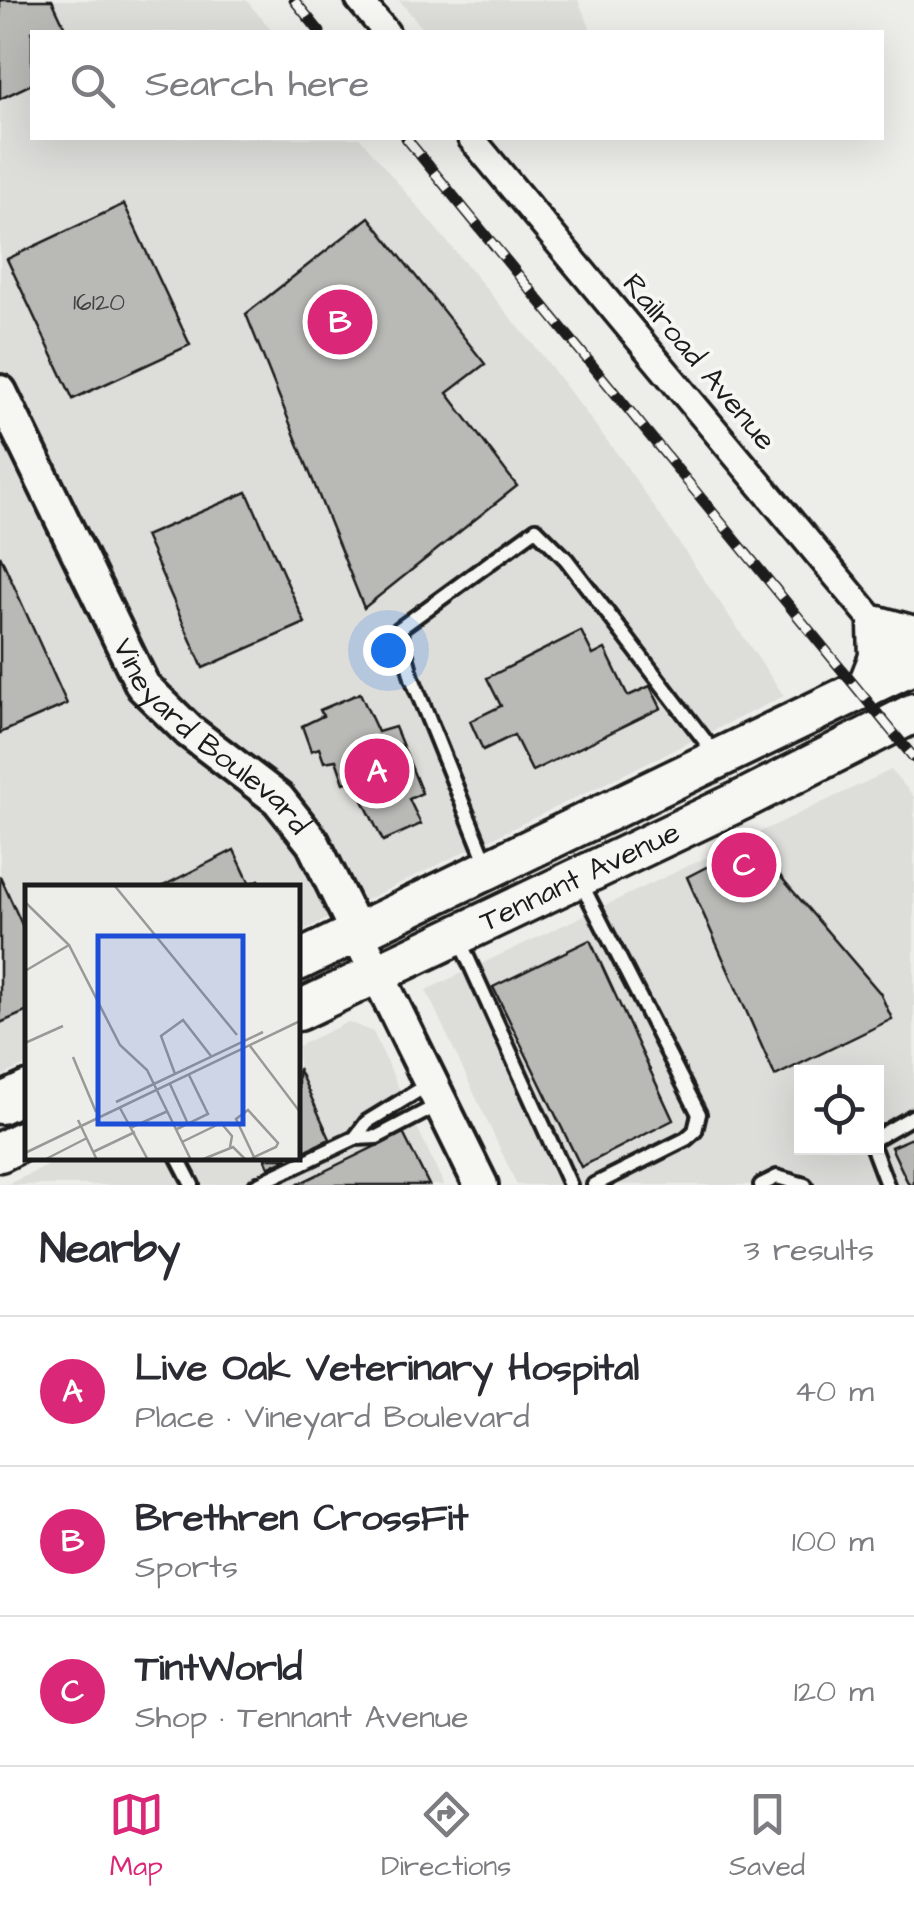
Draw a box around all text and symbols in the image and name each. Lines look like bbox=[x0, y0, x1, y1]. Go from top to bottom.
search box bbox=[30, 30, 884, 140]
icon: search bbox=[65, 58, 120, 113]
text: Search here bbox=[145, 59, 369, 111]
street label: Railroad Avenue bbox=[612, 264, 786, 460]
pin: B bbox=[308, 284, 372, 360]
house number: 16120 bbox=[73, 285, 125, 320]
your location bbox=[363, 625, 414, 676]
street label: Vineyard Boulevard bbox=[102, 631, 320, 844]
pin: A bbox=[344, 734, 410, 808]
street label: Tennant Avenue bbox=[473, 811, 687, 943]
pin: C bbox=[712, 828, 776, 902]
inset map bbox=[25, 885, 300, 1160]
map controls bbox=[794, 1065, 884, 1155]
button: locate bbox=[794, 1065, 884, 1155]
text: Nearby bbox=[40, 1221, 180, 1279]
text: 3 results bbox=[744, 1228, 874, 1273]
text: Live Oak Veterinary Hospital bbox=[135, 1343, 639, 1395]
text: A bbox=[62, 1369, 83, 1414]
text: 40 m bbox=[794, 1369, 874, 1414]
text: Place · Vineyard Boulevard bbox=[135, 1395, 530, 1440]
text: Brethren CrossFit bbox=[135, 1493, 468, 1545]
text: B bbox=[61, 1519, 84, 1564]
text: 100 m bbox=[792, 1519, 874, 1564]
text: Sports bbox=[135, 1545, 238, 1590]
text: TintWorld bbox=[135, 1643, 302, 1695]
text: C bbox=[61, 1669, 84, 1714]
text: 120 m bbox=[794, 1669, 874, 1714]
text: Shop · Tennant Avenue bbox=[135, 1695, 469, 1740]
tab: Map bbox=[109, 1787, 164, 1886]
tab: Directions bbox=[381, 1787, 511, 1886]
tab: Saved bbox=[729, 1787, 805, 1886]

